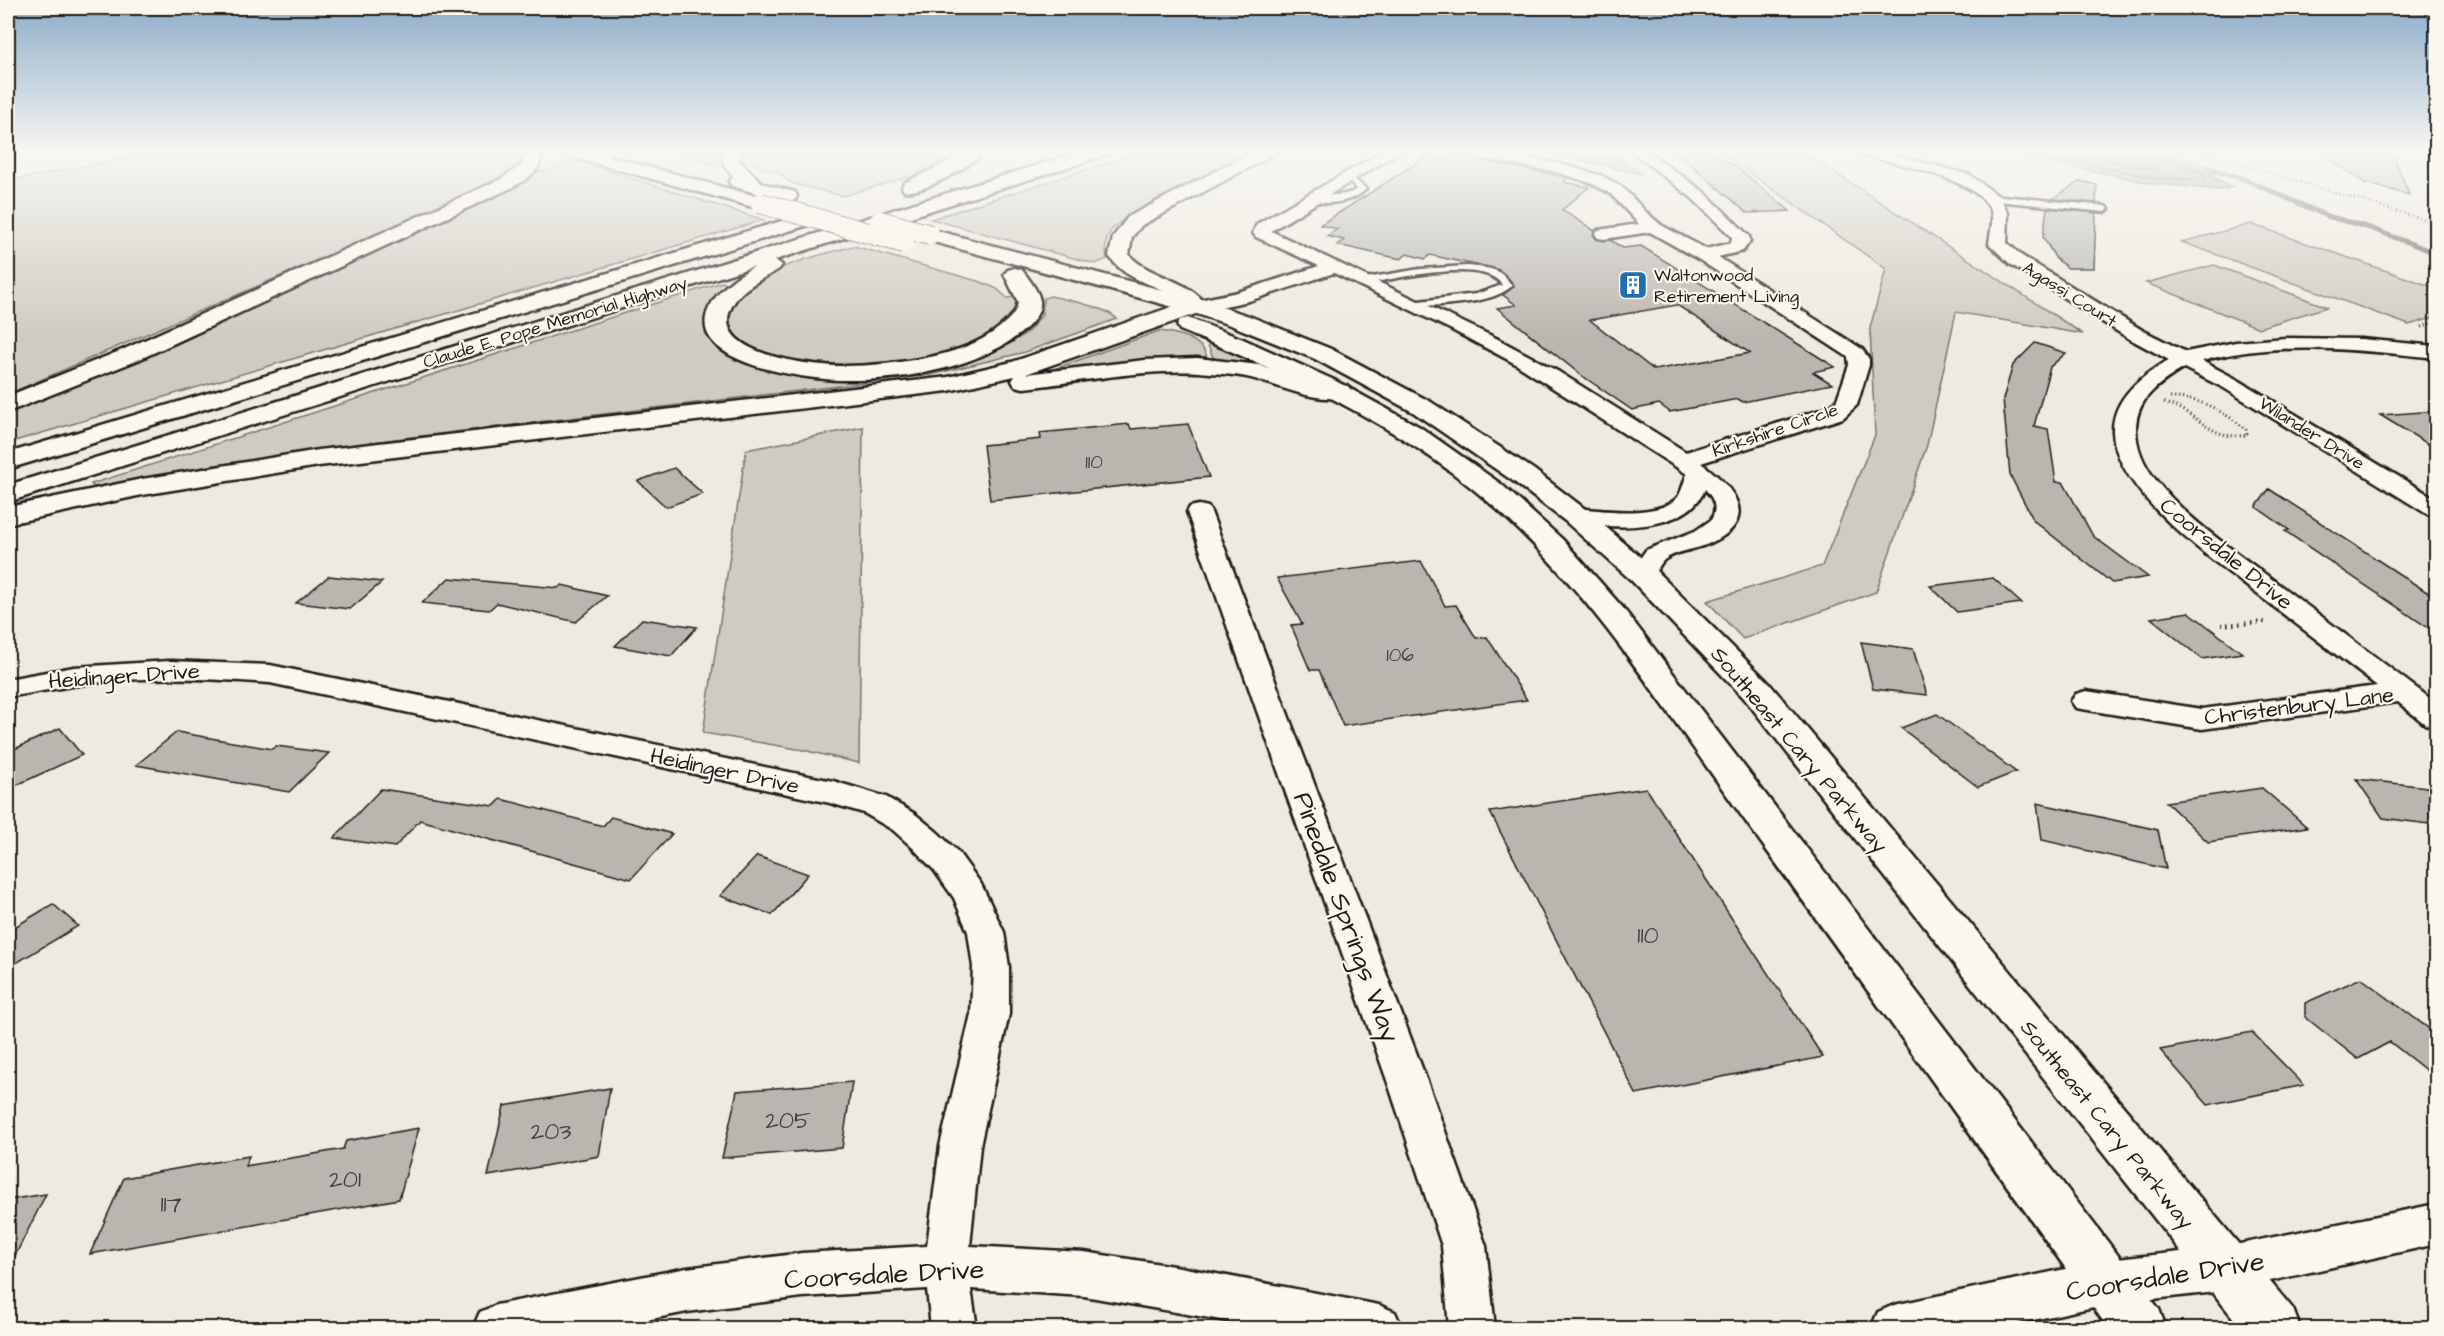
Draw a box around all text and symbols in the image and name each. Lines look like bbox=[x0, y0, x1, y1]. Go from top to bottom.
street label: Agassi Court bbox=[2017, 255, 2122, 335]
place label: Waltonwood Retirement Living bbox=[1654, 263, 1799, 310]
building icon: Waltonwood Retirement Living bbox=[1617, 269, 1649, 301]
street label: Claude E. Pope Memorial Highway bbox=[420, 270, 691, 376]
street label: Wilander Drive bbox=[2254, 391, 2370, 476]
street label: Kirkshire Circle bbox=[1709, 397, 1842, 464]
house number: 110 bbox=[1085, 448, 1103, 476]
street label: Coorsdale Drive bbox=[2153, 491, 2299, 618]
street label: Southeast Cary Parkway bbox=[1702, 640, 1895, 861]
house number: 106 bbox=[1386, 641, 1414, 669]
street label: Heidinger Drive bbox=[48, 656, 201, 698]
street label: Christenbury Lane bbox=[2203, 679, 2396, 734]
street label: Heidinger Drive bbox=[647, 741, 802, 803]
street label: Pinedale Springs Way bbox=[1282, 787, 1409, 1048]
house number: 110 bbox=[1637, 919, 1659, 953]
street label: Southeast Cary Parkway bbox=[2012, 1014, 2201, 1237]
house number: 205 bbox=[765, 1104, 811, 1138]
house number: 203 bbox=[530, 1115, 572, 1149]
house number: 201 bbox=[329, 1163, 361, 1197]
house number: 117 bbox=[161, 1188, 182, 1222]
street label: Coorsdale Drive bbox=[2063, 1243, 2267, 1311]
street label: Coorsdale Drive bbox=[783, 1251, 985, 1299]

